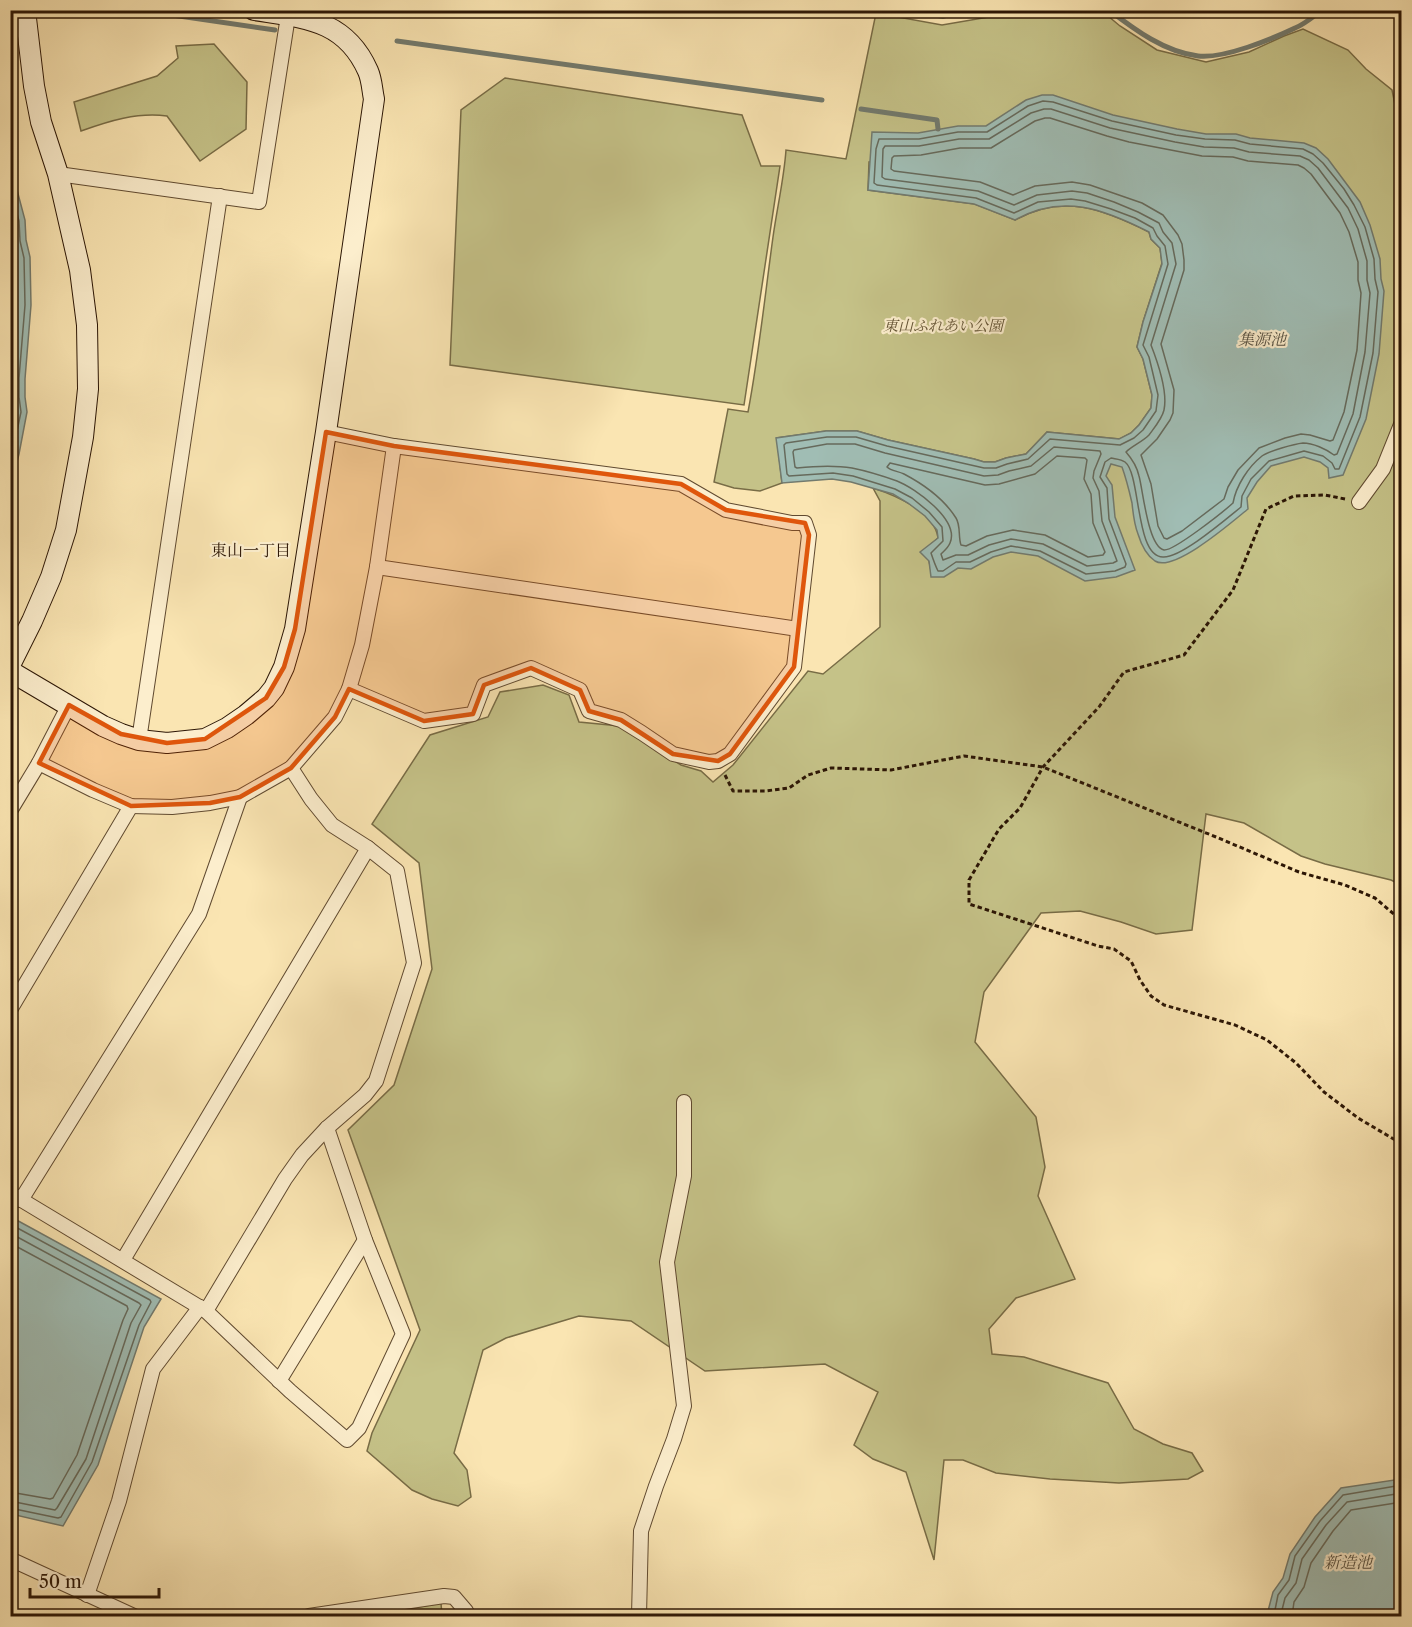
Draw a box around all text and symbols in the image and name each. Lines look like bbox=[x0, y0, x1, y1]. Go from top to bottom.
park label: 東山ふれあい公園 bbox=[883, 316, 1006, 335]
water label: 集源池 bbox=[1238, 329, 1288, 349]
district label: 東山一丁目 bbox=[211, 540, 291, 560]
water label: 新造池 bbox=[1324, 1552, 1374, 1572]
scale bar bbox=[30, 1561, 159, 1599]
text: 50 m bbox=[39, 1571, 82, 1593]

